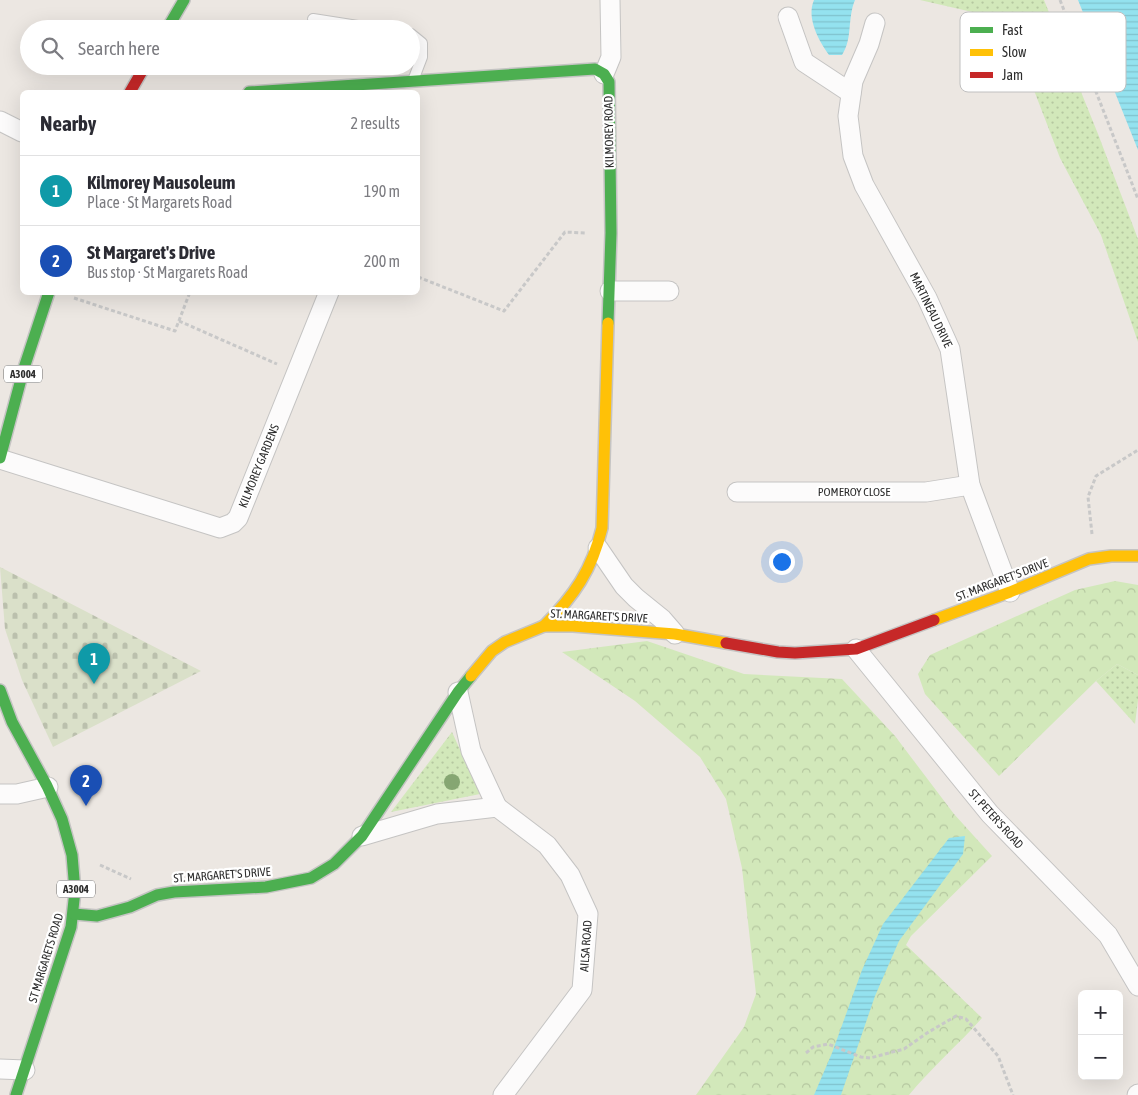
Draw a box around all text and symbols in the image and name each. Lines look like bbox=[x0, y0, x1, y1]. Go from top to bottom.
legend bbox=[960, 12, 1126, 92]
search box bbox=[20, 20, 420, 75]
text: Fast bbox=[1002, 22, 1023, 38]
icon: search bbox=[38, 34, 66, 62]
text: Search here bbox=[78, 37, 160, 59]
text: Slow bbox=[1002, 44, 1027, 60]
text: Jam bbox=[1002, 67, 1023, 83]
street label: KILMOREY ROAD bbox=[601, 95, 617, 168]
text: Nearby bbox=[40, 111, 96, 135]
text: 2 results bbox=[350, 114, 400, 132]
text: Kilmorey Mausoleum bbox=[87, 171, 236, 193]
text: 1 bbox=[52, 182, 60, 200]
text: 190 m bbox=[364, 182, 400, 200]
text: Place · St Margarets Road bbox=[87, 193, 232, 211]
text: St Margaret's Drive bbox=[87, 241, 215, 263]
text: 2 bbox=[52, 252, 60, 270]
text: 200 m bbox=[364, 252, 400, 270]
text: Bus stop · St Margarets Road bbox=[87, 263, 248, 281]
street label: MARTINEAU DRIVE bbox=[907, 270, 955, 350]
road number: A3004 bbox=[4, 366, 42, 382]
street label: KILMOREY GARDENS bbox=[236, 422, 282, 510]
street label: POMEROY CLOSE bbox=[818, 485, 890, 499]
your location bbox=[769, 549, 795, 575]
street label: ST. MARGARET'S DRIVE bbox=[954, 556, 1050, 604]
street label: ST. MARGARET'S DRIVE bbox=[550, 606, 648, 626]
pin: 1 bbox=[78, 643, 110, 684]
pin: 2 bbox=[70, 765, 102, 806]
street label: ST. PETER'S ROAD bbox=[966, 786, 1026, 852]
street label: ST. MARGARET'S DRIVE bbox=[173, 865, 271, 885]
road number: A3004 bbox=[57, 881, 95, 898]
street label: ST MARGARETS ROAD bbox=[26, 911, 66, 1004]
street label: AILSA ROAD bbox=[577, 919, 595, 972]
map controls bbox=[1078, 990, 1123, 1080]
button: + bbox=[1078, 990, 1123, 1035]
button: − bbox=[1078, 1035, 1123, 1080]

